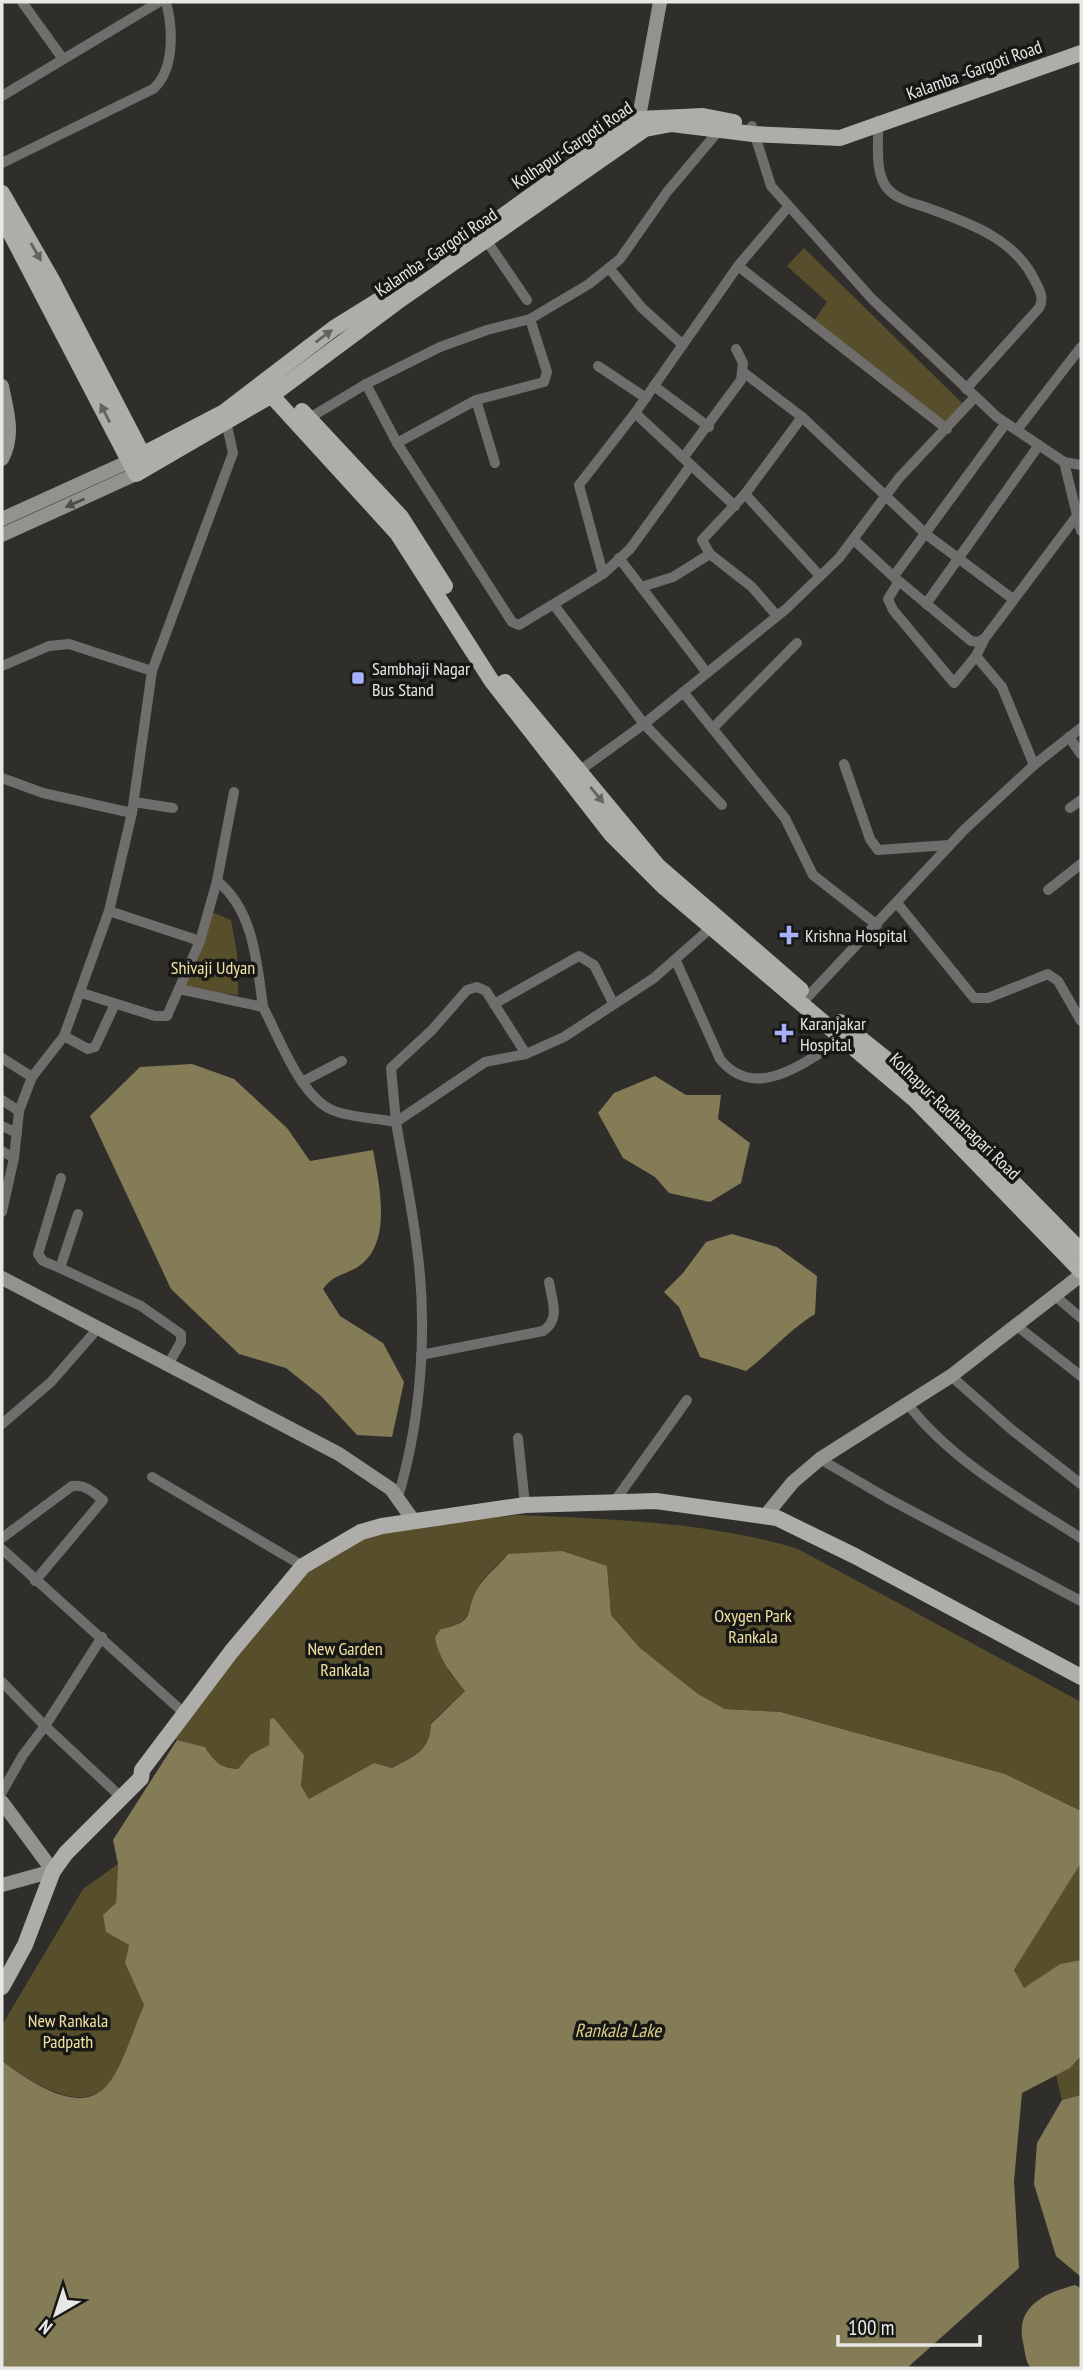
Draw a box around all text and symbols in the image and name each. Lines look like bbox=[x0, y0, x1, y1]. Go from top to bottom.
street label: Kalamba -Gargoti Road bbox=[903, 35, 1045, 105]
street label: Kolhapur-Gargoti Road bbox=[507, 96, 637, 194]
street label: Kalamba -Gargoti Road bbox=[370, 203, 502, 301]
one-way arrow bbox=[30, 243, 42, 262]
one-way arrow bbox=[314, 329, 333, 343]
one-way arrow bbox=[99, 403, 111, 423]
one-way arrow bbox=[65, 497, 85, 509]
place label: Sambhaji Nagar Bus Stand bbox=[372, 657, 470, 701]
marker: Sambhaji Nagar Bus Stand bbox=[350, 670, 366, 686]
one-way arrow bbox=[589, 786, 605, 804]
place label: Krishna Hospital bbox=[805, 924, 908, 947]
marker: Krishna Hospital bbox=[779, 925, 799, 945]
park label: Shivaji Udyan bbox=[171, 956, 255, 979]
place label: Karanjakar Hospital bbox=[800, 1012, 866, 1056]
marker: Karanjakar Hospital bbox=[774, 1023, 794, 1043]
street label: Kolhapur-Radhanagari Road bbox=[885, 1048, 1025, 1184]
park label: Oxygen Park Rankala bbox=[714, 1604, 792, 1648]
park label: New Garden Rankala bbox=[307, 1637, 383, 1681]
park label: New Rankala Padpath bbox=[28, 2009, 108, 2053]
water label: Rankala Lake bbox=[575, 2018, 662, 2042]
north arrow bbox=[21, 2279, 91, 2349]
scale bar bbox=[838, 2304, 980, 2348]
text: 100 m bbox=[848, 2314, 894, 2341]
text: N bbox=[34, 2315, 57, 2340]

